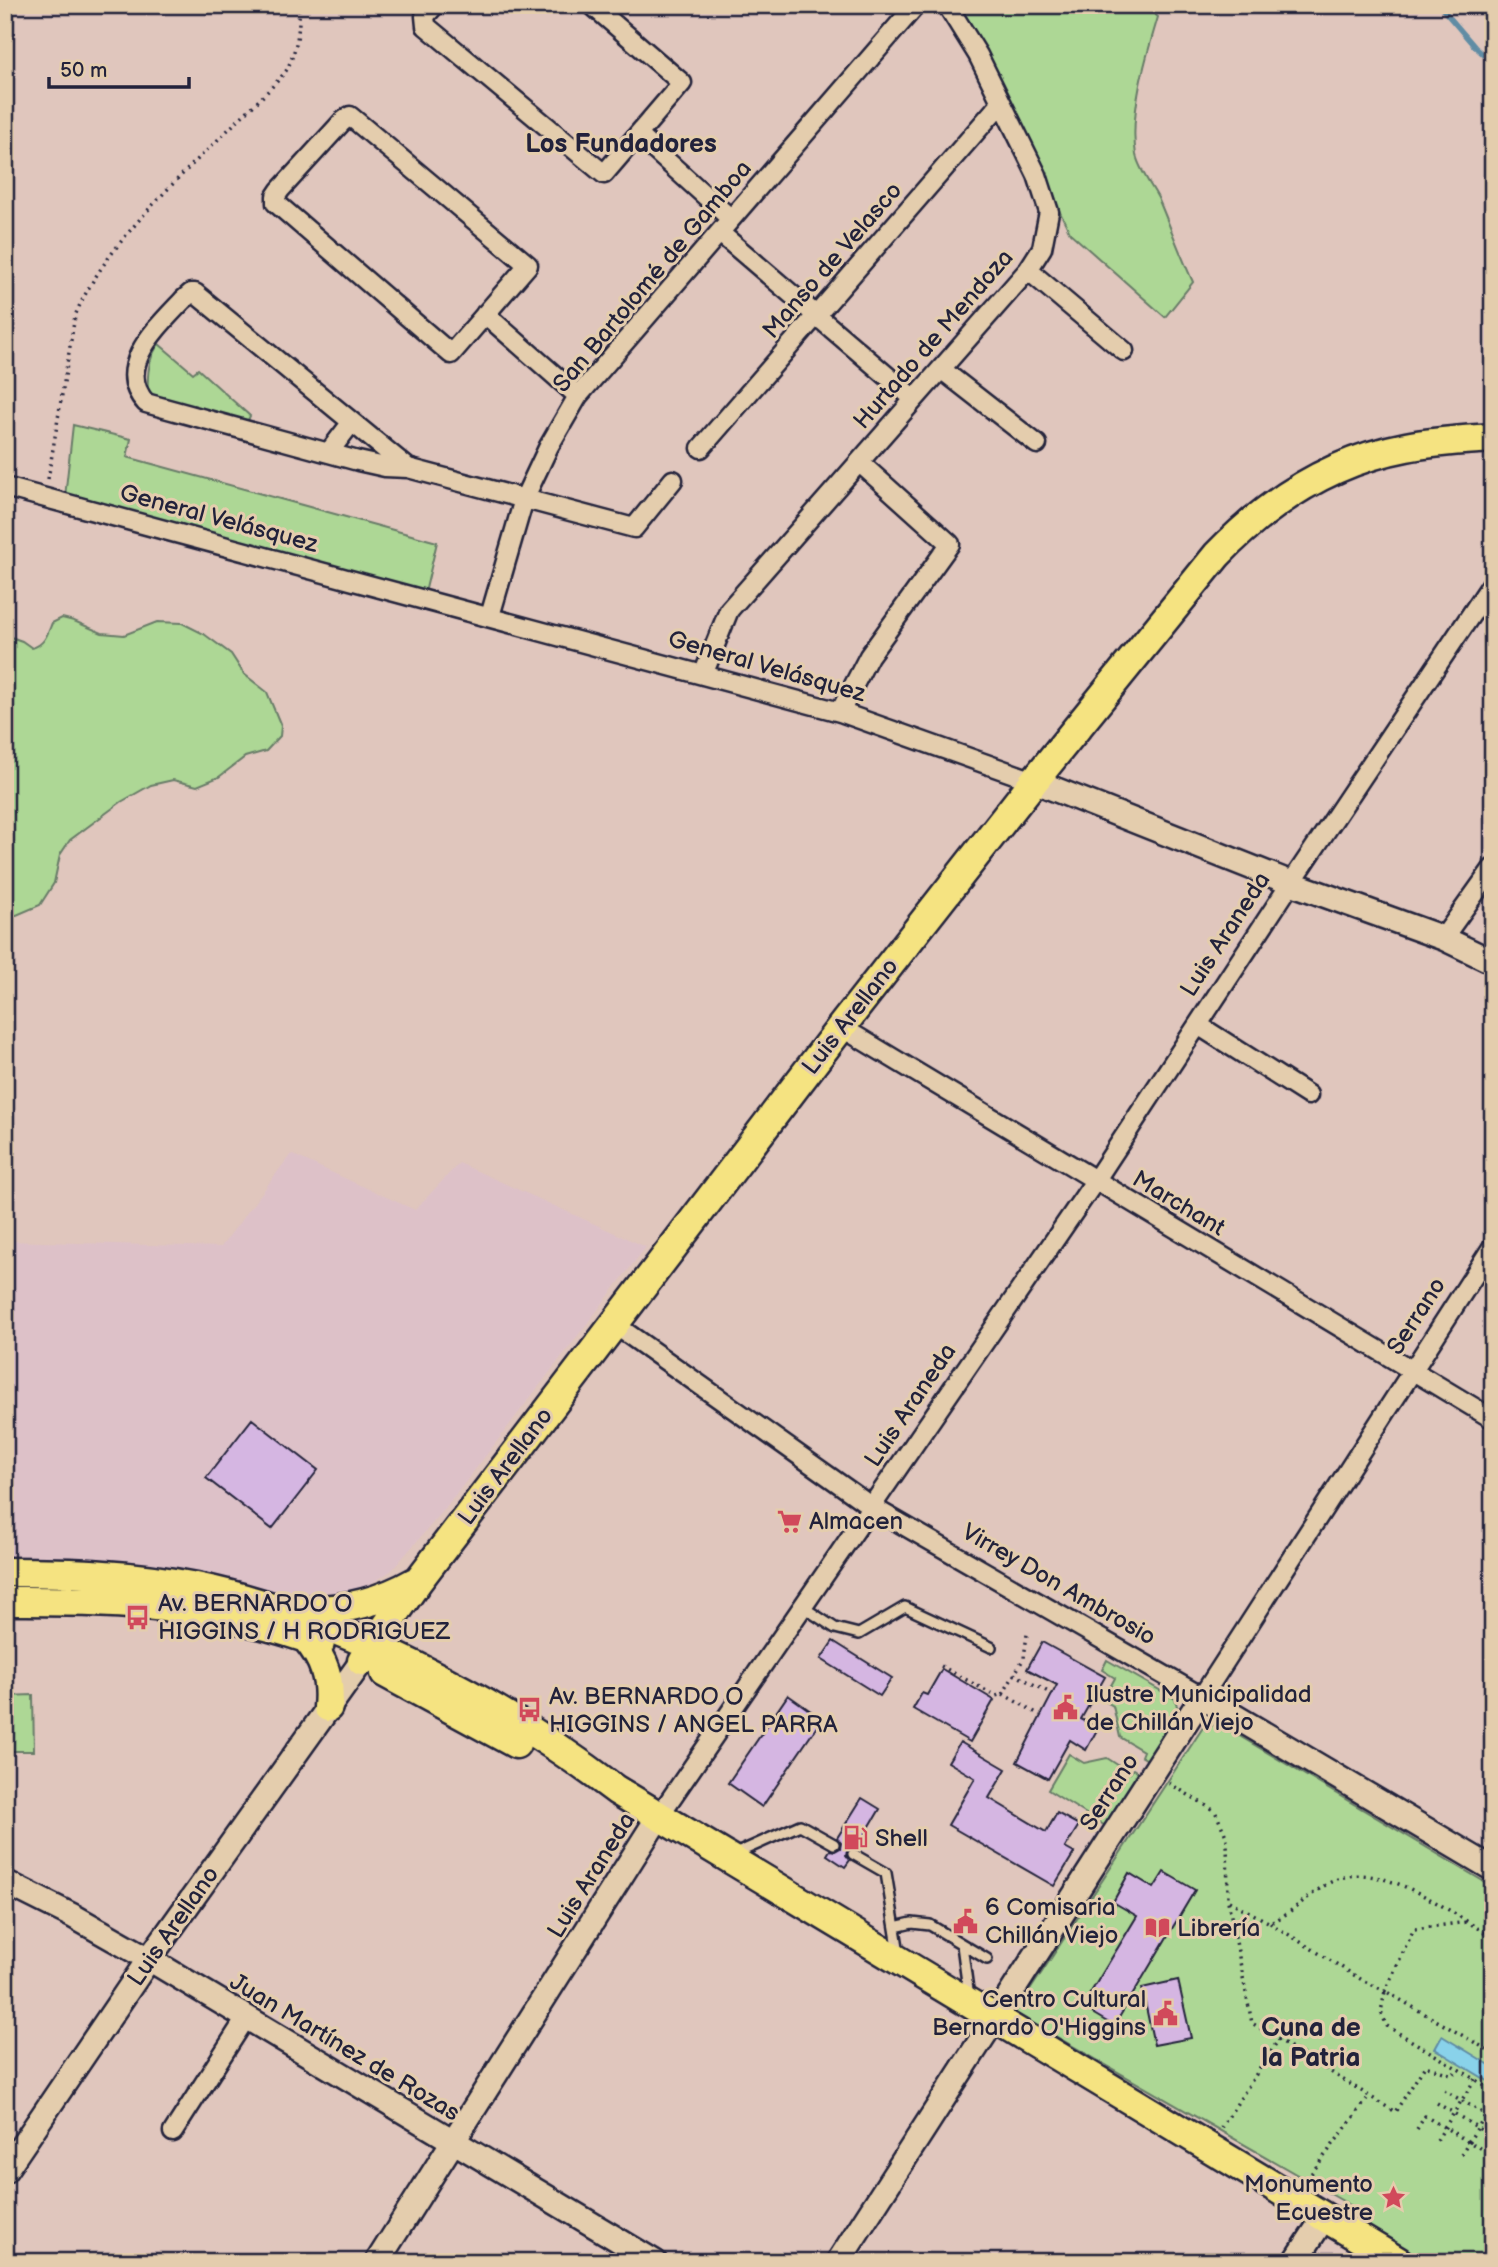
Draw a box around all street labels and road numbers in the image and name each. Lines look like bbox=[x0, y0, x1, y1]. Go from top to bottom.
street label: San Bartolomé de Gamboa bbox=[547, 154, 758, 398]
street label: Manso de Velasco bbox=[757, 176, 908, 344]
street label: Hurtado de Mendoza bbox=[847, 243, 1019, 435]
street label: General Velásquez bbox=[117, 478, 322, 559]
street label: General Velásquez bbox=[665, 624, 869, 709]
street label: Luis Araneda bbox=[1174, 867, 1276, 1002]
street label: Luis Arellano bbox=[796, 952, 905, 1080]
street label: Marchant bbox=[1127, 1164, 1231, 1243]
street label: Serrano bbox=[1381, 1272, 1452, 1360]
street label: Luis Araneda bbox=[858, 1338, 962, 1473]
street label: Luis Arellano bbox=[452, 1402, 559, 1531]
street label: Virrey Don Ambrosio bbox=[957, 1517, 1161, 1652]
street label: Serrano bbox=[1074, 1748, 1145, 1836]
street label: Luis Araneda bbox=[541, 1807, 642, 1943]
street label: Luis Arellano bbox=[122, 1861, 225, 1992]
street label: Juan Martínez de Rozas bbox=[225, 1967, 465, 2128]

